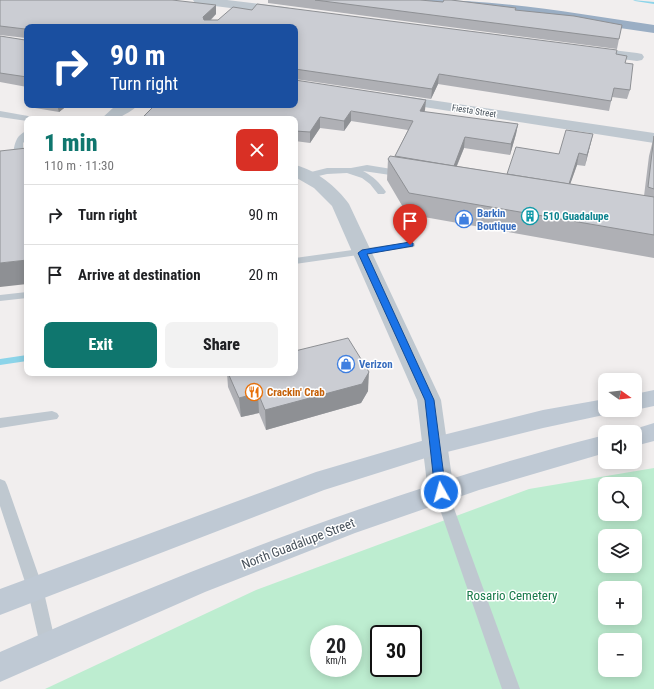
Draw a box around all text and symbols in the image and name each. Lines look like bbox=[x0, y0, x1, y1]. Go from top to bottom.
text: 90 m bbox=[110, 39, 166, 72]
icon: right bbox=[44, 40, 96, 92]
text: Turn right bbox=[110, 73, 178, 94]
street label: Fiesta Street bbox=[451, 103, 497, 119]
text: 1 min bbox=[44, 129, 98, 157]
button: close bbox=[236, 129, 278, 171]
text: 110 m · 11:30 bbox=[44, 158, 114, 173]
icon: right bbox=[44, 204, 66, 226]
pin bbox=[393, 204, 427, 245]
text: Turn right bbox=[78, 206, 137, 224]
text: 90 m bbox=[248, 206, 278, 224]
building icon: 510 Guadalupe bbox=[520, 206, 540, 226]
place label: Barkin Boutique bbox=[477, 207, 516, 233]
shop icon: Barkin Boutique bbox=[454, 209, 474, 229]
icon: arrive bbox=[399, 210, 421, 232]
place label: 510 Guadalupe bbox=[543, 210, 609, 223]
icon: arrive bbox=[44, 264, 66, 286]
text: Arrive at destination bbox=[78, 266, 201, 284]
text: 20 m bbox=[248, 266, 278, 284]
button: Exit bbox=[44, 322, 157, 368]
button: Share bbox=[165, 322, 278, 368]
shop icon: Verizon bbox=[336, 354, 356, 374]
place label: Verizon bbox=[359, 358, 393, 371]
north arrow bbox=[598, 373, 642, 417]
map controls bbox=[598, 373, 642, 677]
restaurant icon: Crackin' Crab bbox=[244, 382, 264, 402]
place label: Crackin' Crab bbox=[267, 386, 325, 399]
button: sound bbox=[598, 425, 642, 469]
position arrow bbox=[420, 471, 462, 513]
button: search bbox=[598, 477, 642, 521]
street label: North Guadalupe Street bbox=[239, 515, 357, 572]
button: layers bbox=[598, 529, 642, 573]
button: + bbox=[598, 581, 642, 625]
park label: Rosario Cemetery bbox=[467, 588, 558, 603]
speed limit sign: 30 bbox=[370, 625, 422, 677]
button: − bbox=[598, 633, 642, 677]
text: 20 bbox=[326, 634, 346, 658]
text: km/h bbox=[326, 655, 346, 666]

